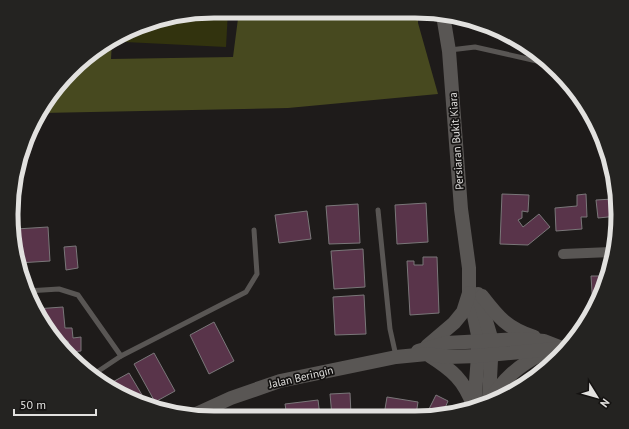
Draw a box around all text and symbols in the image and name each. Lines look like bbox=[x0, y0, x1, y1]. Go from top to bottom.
street label: Persiaran Bukit Kiara bbox=[446, 92, 466, 190]
street label: Jalan Beringin bbox=[266, 363, 335, 391]
north arrow bbox=[577, 377, 617, 417]
scale bar bbox=[14, 391, 96, 417]
text: N bbox=[597, 396, 613, 410]
text: 50 m bbox=[20, 397, 46, 412]

